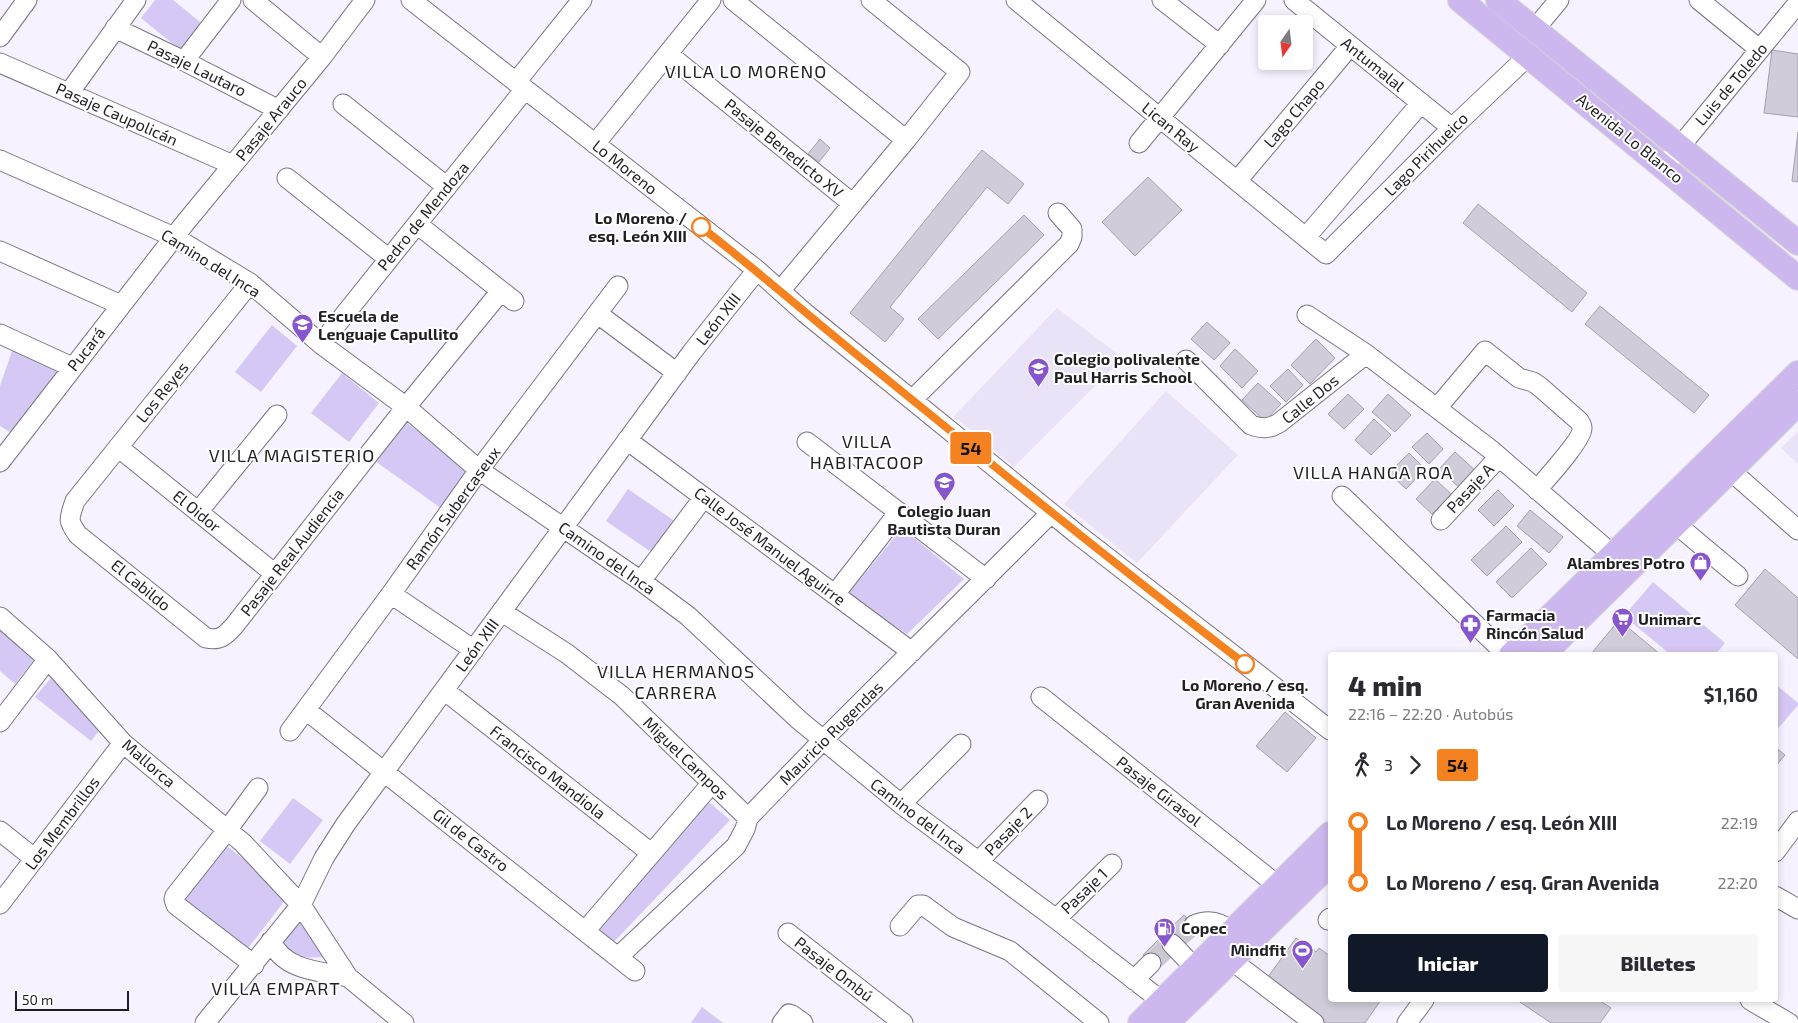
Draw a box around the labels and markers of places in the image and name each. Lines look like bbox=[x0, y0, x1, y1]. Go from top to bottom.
place label: Lo Moreno / esq. León XIII bbox=[588, 208, 687, 245]
marker: Lo Moreno / esq. León XIII bbox=[691, 217, 711, 237]
place label: Escuela de Lenguaje Capullito bbox=[318, 306, 459, 343]
school or university icon: Escuela de Lenguaje Capullito bbox=[290, 313, 314, 344]
place label: Colegio polivalente Paul Harris School bbox=[1054, 349, 1200, 386]
school or university icon: Colegio polivalente Paul Harris School bbox=[1026, 356, 1050, 387]
school or university icon: Colegio Juan Bautista Duran bbox=[932, 470, 956, 501]
place label: Colegio Juan Bautista Duran bbox=[887, 501, 1001, 538]
shop icon: Alambres Potro bbox=[1689, 551, 1713, 582]
place label: Alambres Potro bbox=[1567, 553, 1685, 572]
place label: Farmacia Rincón Salud bbox=[1486, 605, 1584, 642]
supermarket icon: Unimarc bbox=[1610, 607, 1634, 638]
place label: Unimarc bbox=[1638, 609, 1701, 628]
pharmacy icon: Farmacia Rincón Salud bbox=[1458, 612, 1482, 643]
marker: Lo Moreno / esq. Gran Avenida bbox=[1235, 654, 1255, 674]
place label: Lo Moreno / esq. Gran Avenida bbox=[1181, 675, 1309, 712]
fuel station icon: Copec bbox=[1153, 916, 1177, 947]
place label: Copec bbox=[1181, 918, 1227, 937]
sports icon: Mindfit bbox=[1290, 938, 1314, 969]
place label: Mindfit bbox=[1231, 940, 1286, 959]

